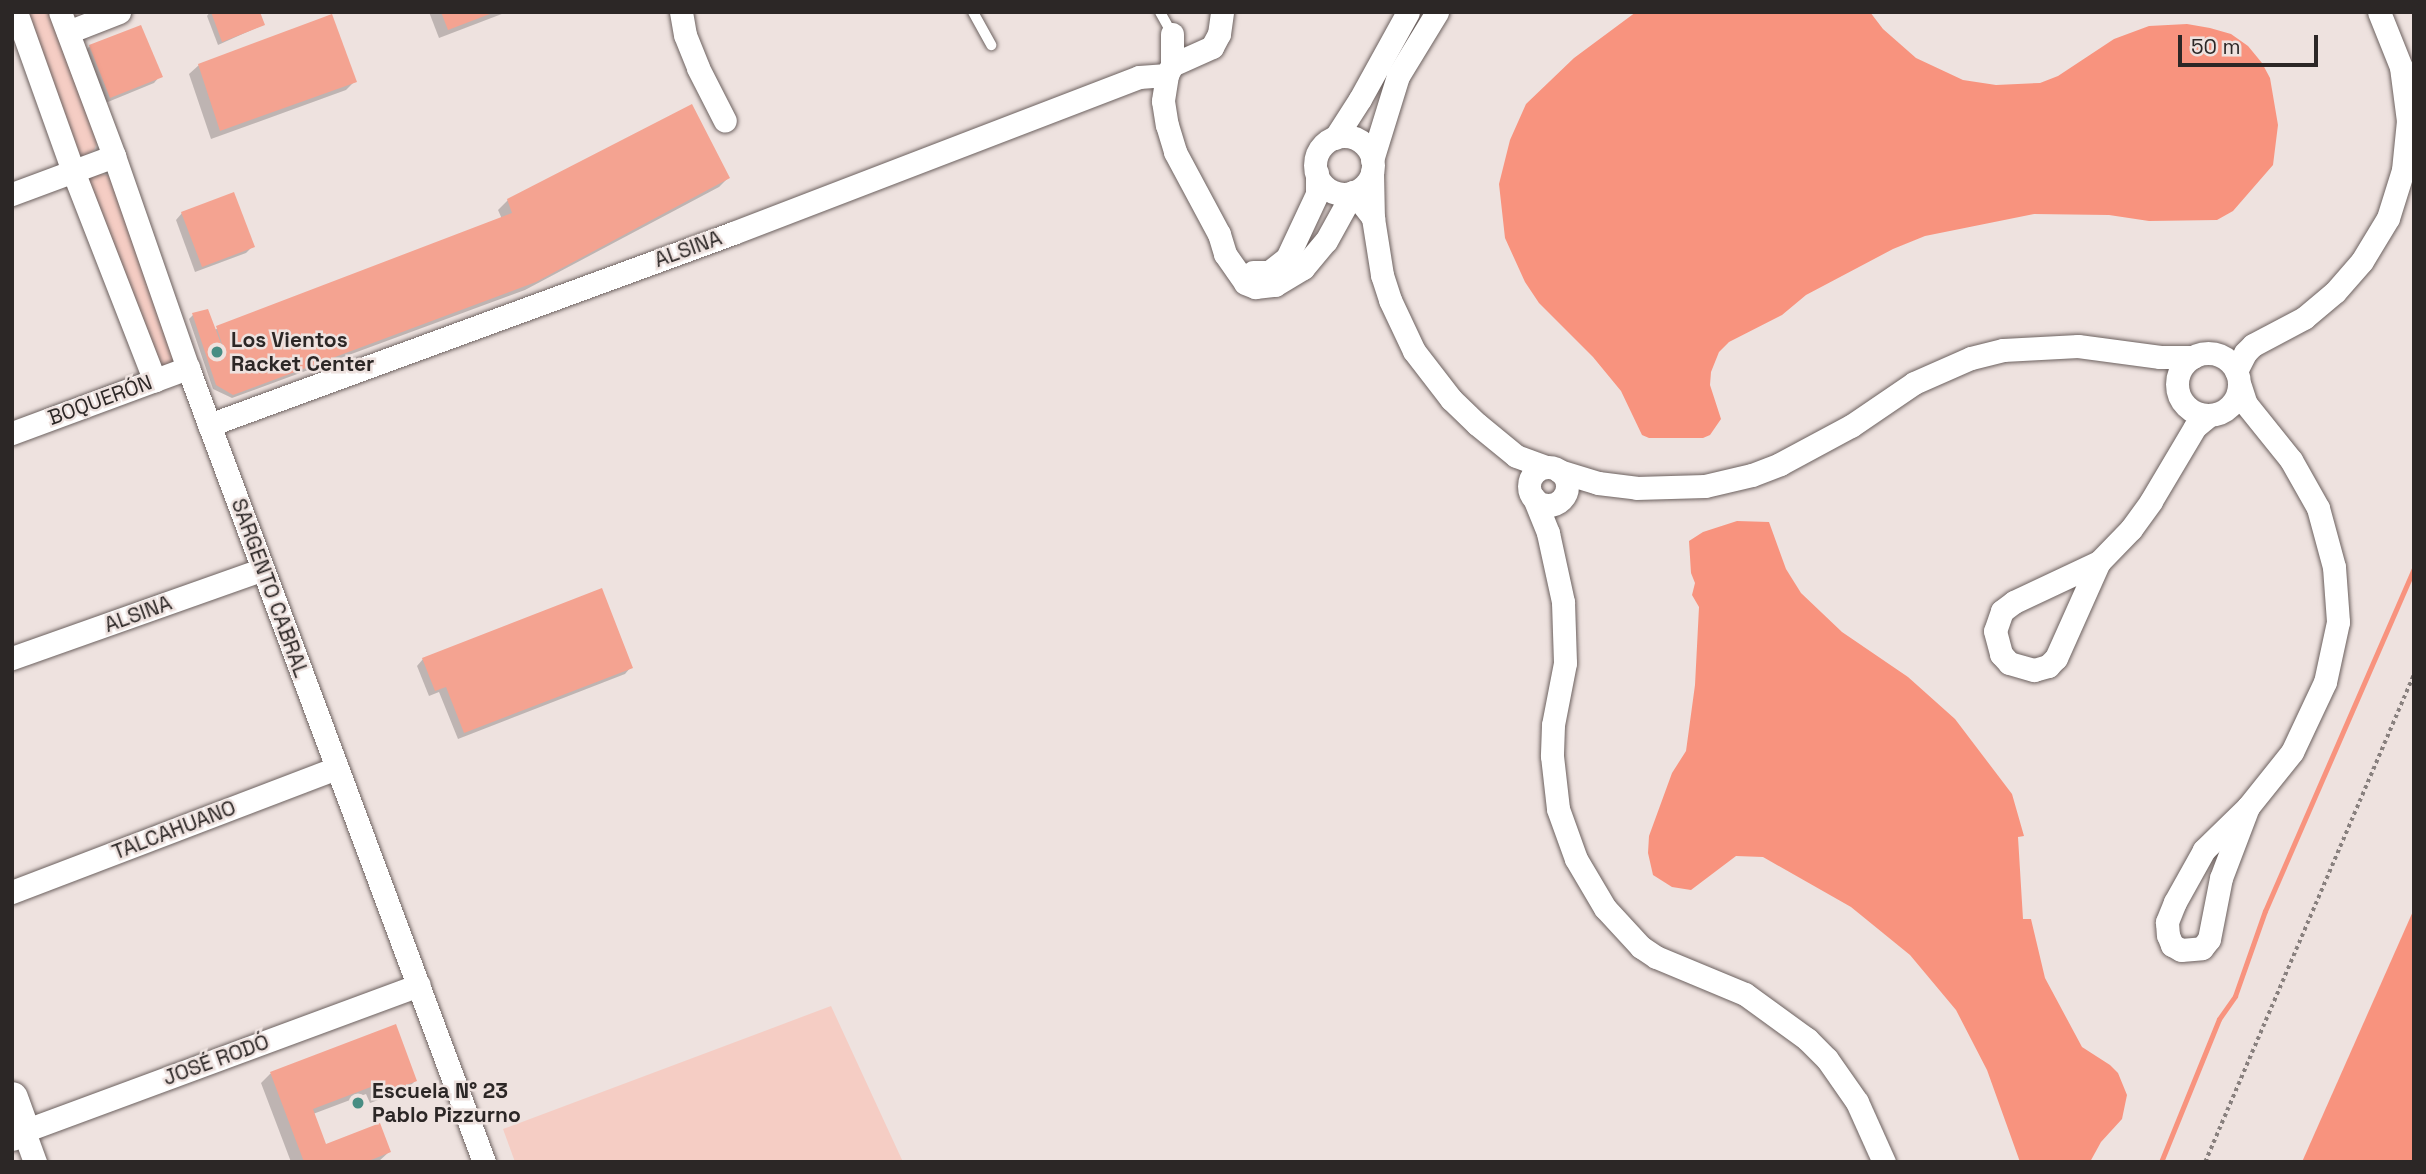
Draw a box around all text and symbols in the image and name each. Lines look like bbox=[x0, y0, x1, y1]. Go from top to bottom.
scale bar bbox=[2181, 21, 2321, 65]
text: 50 m bbox=[2191, 33, 2241, 60]
street label: ALSINA bbox=[651, 225, 725, 273]
place label: Los Vientos Racket Center bbox=[231, 327, 374, 377]
marker: Los Vientos Racket Center bbox=[209, 344, 225, 360]
street label: BOQUERÓN bbox=[44, 370, 156, 430]
street label: SARGENTO CABRAL bbox=[226, 495, 314, 681]
street label: ALSINA bbox=[101, 590, 175, 638]
street label: TALCAHUANO bbox=[109, 795, 239, 865]
street label: JOSÉ RODÓ bbox=[160, 1029, 272, 1091]
place label: Escuela N° 23 Pablo Pizzurno bbox=[372, 1078, 521, 1128]
marker: Escuela N° 23 Pablo Pizzurno bbox=[350, 1095, 366, 1111]

